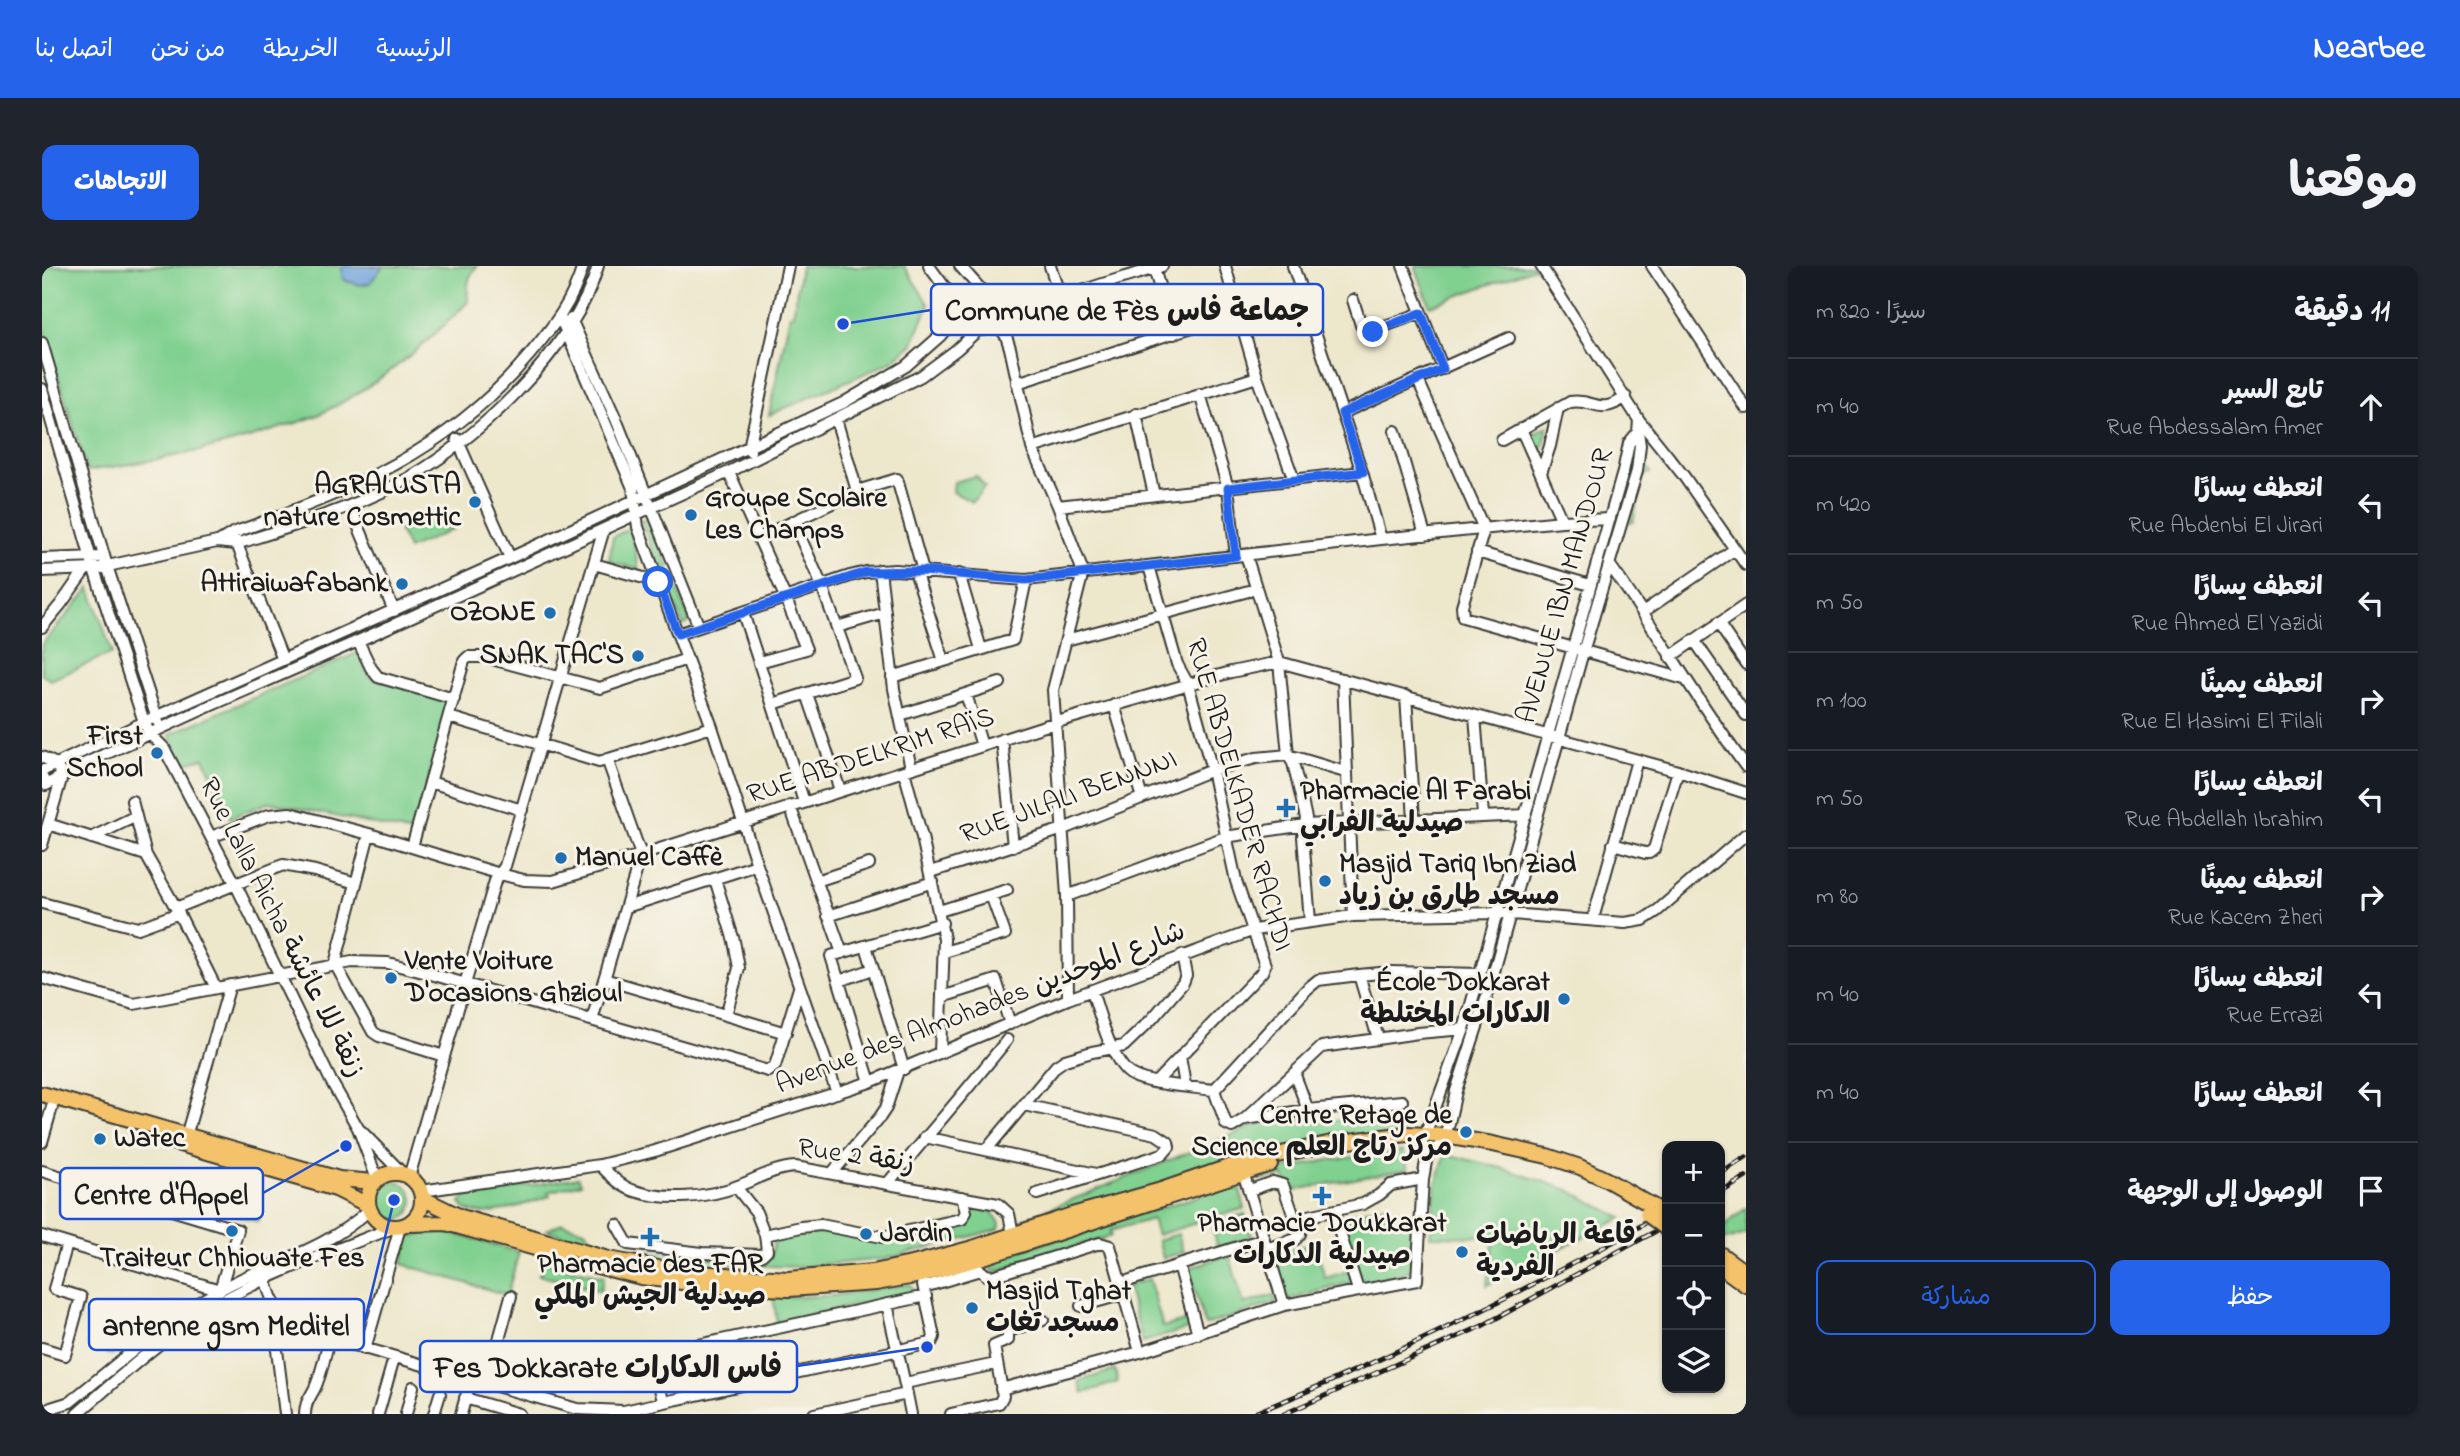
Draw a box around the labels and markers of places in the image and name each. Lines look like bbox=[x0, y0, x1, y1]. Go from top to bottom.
callout: Commune de Fès جماعة فاس bbox=[931, 284, 1323, 335]
place label: AGRALUSTA nature Cosmettic bbox=[264, 466, 462, 539]
place label: Groupe Scolaire Les Champs bbox=[705, 479, 888, 552]
marker: AGRALUSTA nature Cosmettic bbox=[467, 494, 483, 510]
marker: Groupe Scolaire Les Champs bbox=[683, 507, 699, 523]
place label: Attiraiwafabank bbox=[200, 564, 389, 605]
marker: Attiraiwafabank bbox=[394, 576, 410, 592]
place label: OZONE bbox=[450, 593, 536, 634]
marker: OZONE bbox=[542, 605, 558, 621]
place label: SNAK TAC'S bbox=[480, 636, 624, 677]
marker: SNAK TAC'S bbox=[630, 648, 646, 664]
place label: First School bbox=[66, 717, 144, 790]
marker: First School bbox=[149, 745, 165, 761]
place label: Pharmacie Al Farabi صيدلية الفرابي bbox=[1300, 772, 1531, 847]
marker: Pharmacie Al Farabi صيدلية الفرابي bbox=[1278, 800, 1294, 816]
place label: Manuel Caffè bbox=[575, 838, 724, 879]
place label: Masjid Tariq Ibn Ziad مسجد طارق بن زياد bbox=[1339, 845, 1577, 918]
marker: Manuel Caffè bbox=[553, 850, 569, 866]
marker: Masjid Tariq Ibn Ziad مسجد طارق بن زياد bbox=[1317, 873, 1333, 889]
place label: Vente Voiture D'ocasions Ghzioul bbox=[403, 942, 623, 1015]
place label: École Dokkarat الدكارات المختلطة bbox=[1360, 963, 1551, 1036]
marker: Vente Voiture D'ocasions Ghzioul bbox=[383, 970, 399, 986]
marker: École Dokkarat الدكارات المختلطة bbox=[1556, 991, 1572, 1007]
place label: Centre Retage de Science مركز رتاج العلم bbox=[1192, 1096, 1453, 1169]
place label: Watec bbox=[114, 1119, 186, 1160]
marker: Centre Retage de Science مركز رتاج العلم bbox=[1458, 1124, 1474, 1140]
marker: Watec bbox=[92, 1131, 108, 1147]
callout: Centre d'Appel bbox=[60, 1168, 263, 1219]
marker: Pharmacie Doukkarat صيدلية الدكارات bbox=[1314, 1188, 1330, 1204]
place label: Pharmacie Doukkarat صيدلية الدكارات bbox=[1197, 1204, 1447, 1277]
place label: Jardin bbox=[880, 1214, 952, 1255]
place label: قاعة الرياضات الفردية bbox=[1476, 1216, 1636, 1289]
marker: Traiteur Chhiouate Fes bbox=[224, 1223, 240, 1239]
marker: Jardin bbox=[858, 1226, 874, 1242]
marker: Pharmacie des FAR صيدلية الجيش الملكي bbox=[642, 1229, 658, 1245]
place label: Traiteur Chhiouate Fes bbox=[100, 1239, 364, 1280]
marker: قاعة الرياضات الفردية bbox=[1454, 1244, 1470, 1260]
place label: Pharmacie des FAR صيدلية الجيش الملكي bbox=[534, 1245, 766, 1320]
place label: Masjid Tghat مسجد تغات bbox=[986, 1272, 1132, 1345]
callout: antenne gsm Meditel bbox=[89, 1299, 364, 1350]
marker: Masjid Tghat مسجد تغات bbox=[964, 1300, 980, 1316]
callout: Fes Dokkarate فاس الدكارات bbox=[420, 1341, 797, 1392]

